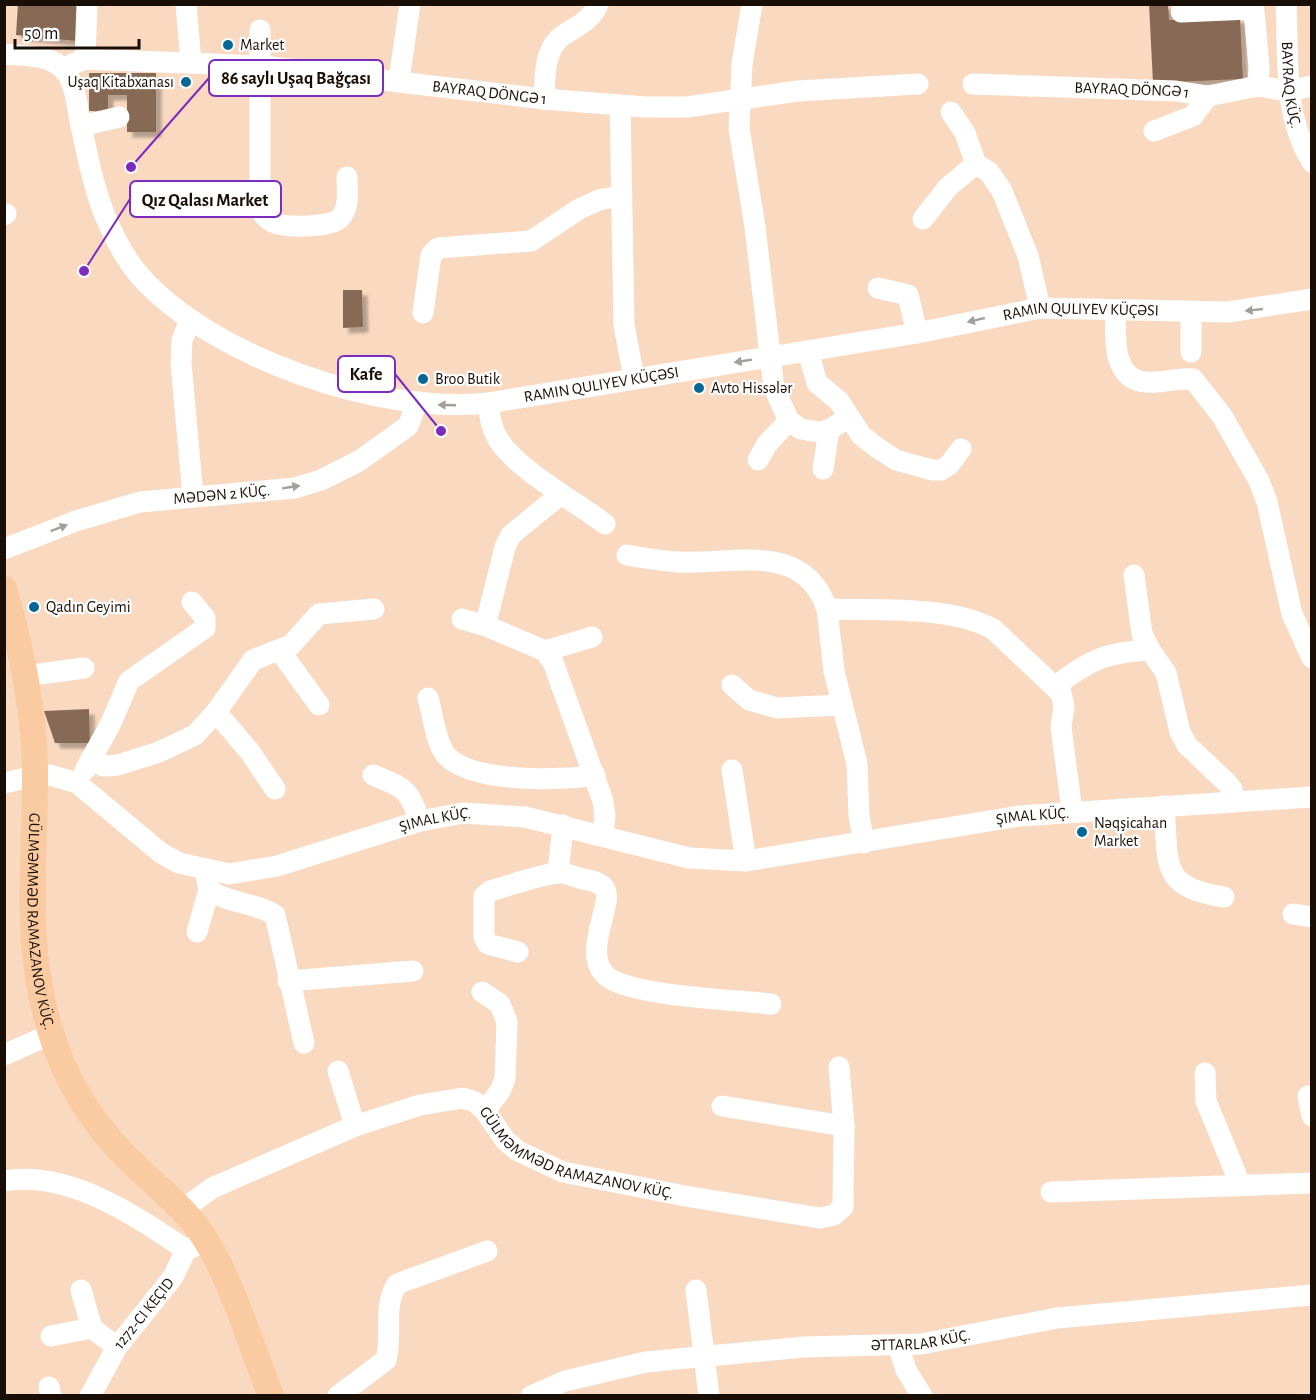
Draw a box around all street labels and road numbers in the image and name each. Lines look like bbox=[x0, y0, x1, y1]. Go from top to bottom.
street label: BAYRAQ KÜÇ. bbox=[1279, 41, 1304, 130]
street label: BAYRAQ DÖNGƏ 1 bbox=[431, 78, 547, 107]
street label: BAYRAQ DÖNGƏ 1 bbox=[1074, 79, 1191, 101]
street label: RAMIN QULIYEV KÜÇƏSI bbox=[1002, 300, 1159, 323]
street label: RAMIN QULIYEV KÜÇƏSI bbox=[523, 364, 680, 405]
street label: MƏDƏN 2 KÜÇ. bbox=[173, 481, 271, 507]
street label: ŞIMAL KÜÇ. bbox=[397, 804, 472, 835]
street label: ŞIMAL KÜÇ. bbox=[995, 804, 1070, 828]
street label: GÜLMƏMMƏD RAMAZANOV KÜÇ. bbox=[24, 813, 57, 1031]
street label: GÜLMƏMMƏD RAMAZANOV KÜÇ. bbox=[477, 1104, 675, 1202]
street label: 1272-CI KEÇID bbox=[111, 1275, 177, 1352]
street label: ƏTTARLAR KÜÇ. bbox=[870, 1327, 972, 1353]

